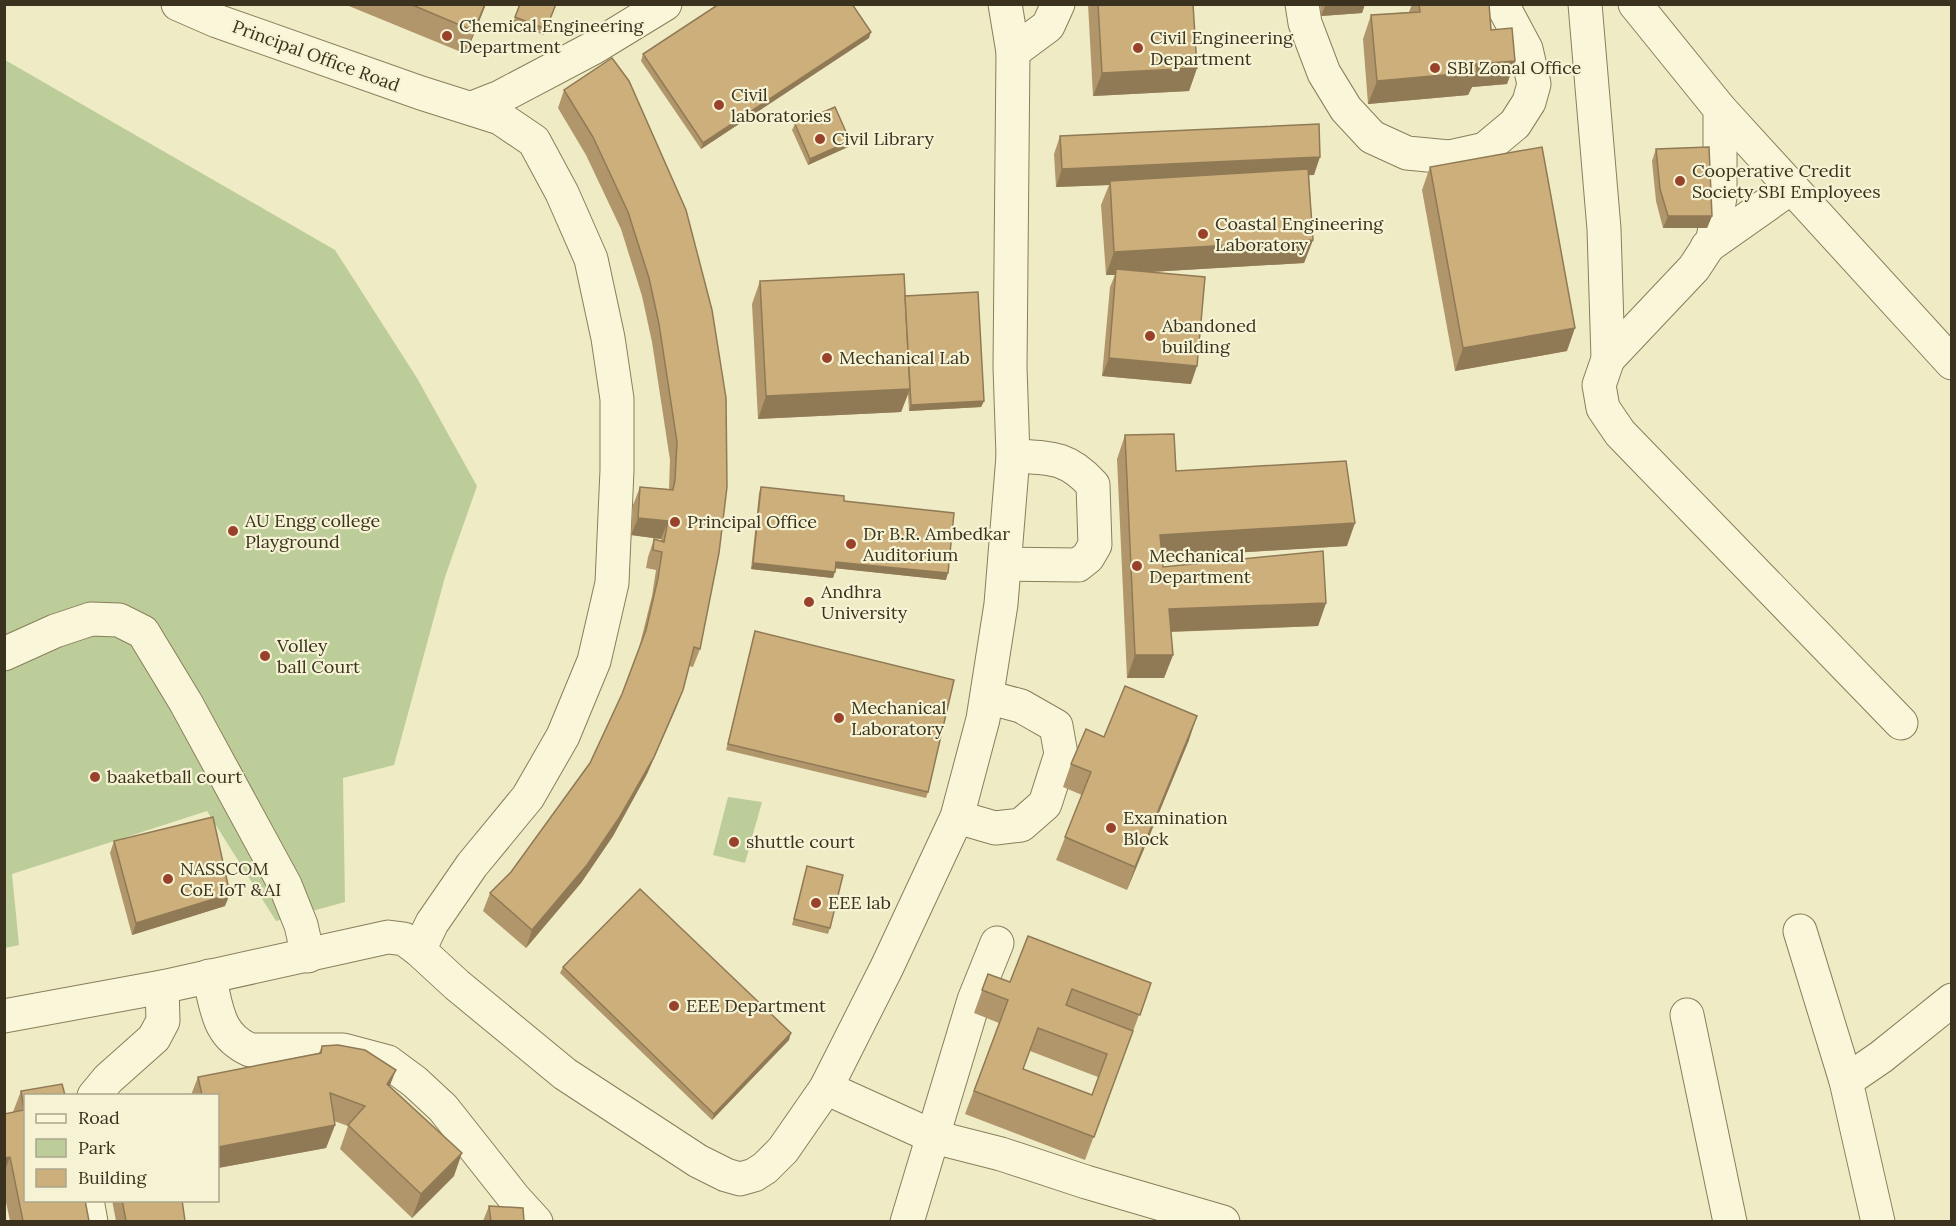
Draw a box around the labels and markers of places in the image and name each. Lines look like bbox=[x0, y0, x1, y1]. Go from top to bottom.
place label: Chemical Engineering Department bbox=[459, 14, 644, 58]
place label: Civil Engineering Department bbox=[1150, 26, 1294, 70]
marker: Chemical Engineering Department bbox=[440, 29, 454, 43]
marker: Civil Engineering Department bbox=[1131, 41, 1145, 55]
place label: SBI Zonal Office bbox=[1447, 56, 1582, 79]
marker: SBI Zonal Office bbox=[1428, 61, 1442, 75]
place label: Civil laboratories bbox=[731, 83, 831, 127]
marker: Civil laboratories bbox=[712, 98, 726, 112]
place label: Civil Library bbox=[832, 127, 934, 150]
marker: Civil Library bbox=[813, 132, 827, 146]
place label: Cooperative Credit Society SBI Employees bbox=[1692, 159, 1881, 203]
marker: Cooperative Credit Society SBI Employees bbox=[1673, 174, 1687, 188]
place label: Coastal Engineering Laboratory bbox=[1215, 212, 1384, 256]
marker: Coastal Engineering Laboratory bbox=[1196, 227, 1210, 241]
place label: Abandoned building bbox=[1161, 314, 1257, 358]
marker: Abandoned building bbox=[1143, 329, 1157, 343]
place label: Mechanical Lab bbox=[839, 346, 970, 369]
marker: Mechanical Lab bbox=[820, 351, 834, 365]
place label: AU Engg college Playground bbox=[244, 509, 380, 553]
place label: Principal Office bbox=[687, 510, 817, 533]
marker: Principal Office bbox=[668, 515, 682, 529]
place label: Dr B.R. Ambedkar Auditorium bbox=[862, 522, 1010, 566]
marker: AU Engg college Playground bbox=[226, 524, 240, 538]
marker: Dr B.R. Ambedkar Auditorium bbox=[844, 537, 858, 551]
place label: Mechanical Department bbox=[1149, 544, 1251, 588]
marker: Mechanical Department bbox=[1130, 559, 1144, 573]
place label: Andhra University bbox=[820, 580, 908, 624]
marker: Andhra University bbox=[802, 595, 816, 609]
place label: Volley ball Court bbox=[276, 634, 360, 678]
marker: Volley ball Court bbox=[258, 649, 272, 663]
place label: Mechanical Laboratory bbox=[851, 696, 947, 740]
marker: Mechanical Laboratory bbox=[832, 711, 846, 725]
place label: baaketball court bbox=[107, 765, 242, 788]
marker: baaketball court bbox=[88, 770, 102, 784]
place label: Examination Block bbox=[1123, 806, 1228, 850]
marker: Examination Block bbox=[1104, 821, 1118, 835]
place label: shuttle court bbox=[746, 830, 855, 853]
marker: shuttle court bbox=[727, 835, 741, 849]
place label: NASSCOM CoE IoT &AI bbox=[180, 857, 281, 901]
marker: NASSCOM CoE IoT &AI bbox=[161, 872, 175, 886]
place label: EEE lab bbox=[828, 891, 891, 914]
marker: EEE lab bbox=[809, 896, 823, 910]
place label: EEE Department bbox=[686, 994, 826, 1017]
marker: EEE Department bbox=[667, 999, 681, 1013]

